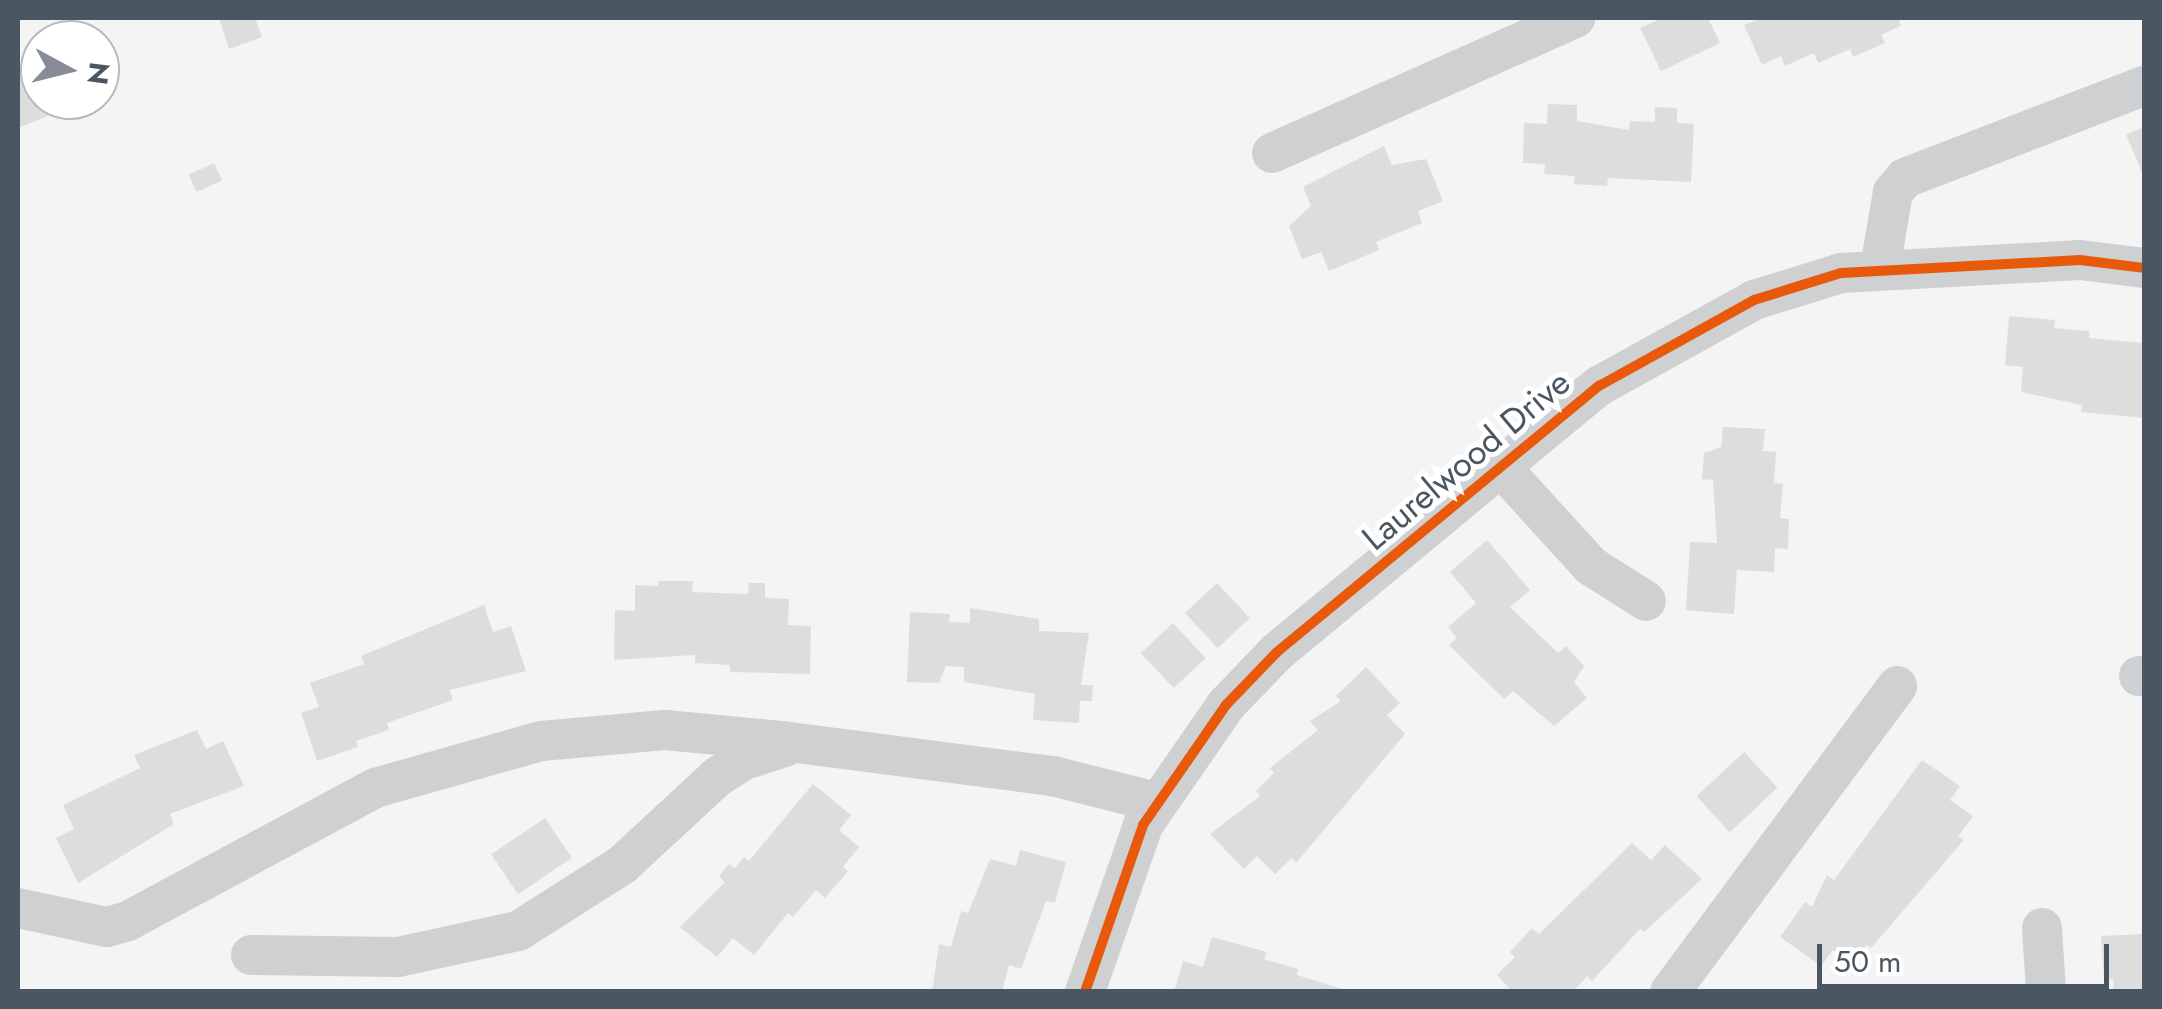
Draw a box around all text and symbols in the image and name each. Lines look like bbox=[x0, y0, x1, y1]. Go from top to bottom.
north arrow bbox=[20, 20, 120, 120]
text: N bbox=[77, 60, 120, 87]
street label: Laurelwood Drive bbox=[1354, 361, 1578, 559]
scale bar bbox=[1822, 924, 2114, 986]
text: 50 m bbox=[1834, 940, 1901, 983]

